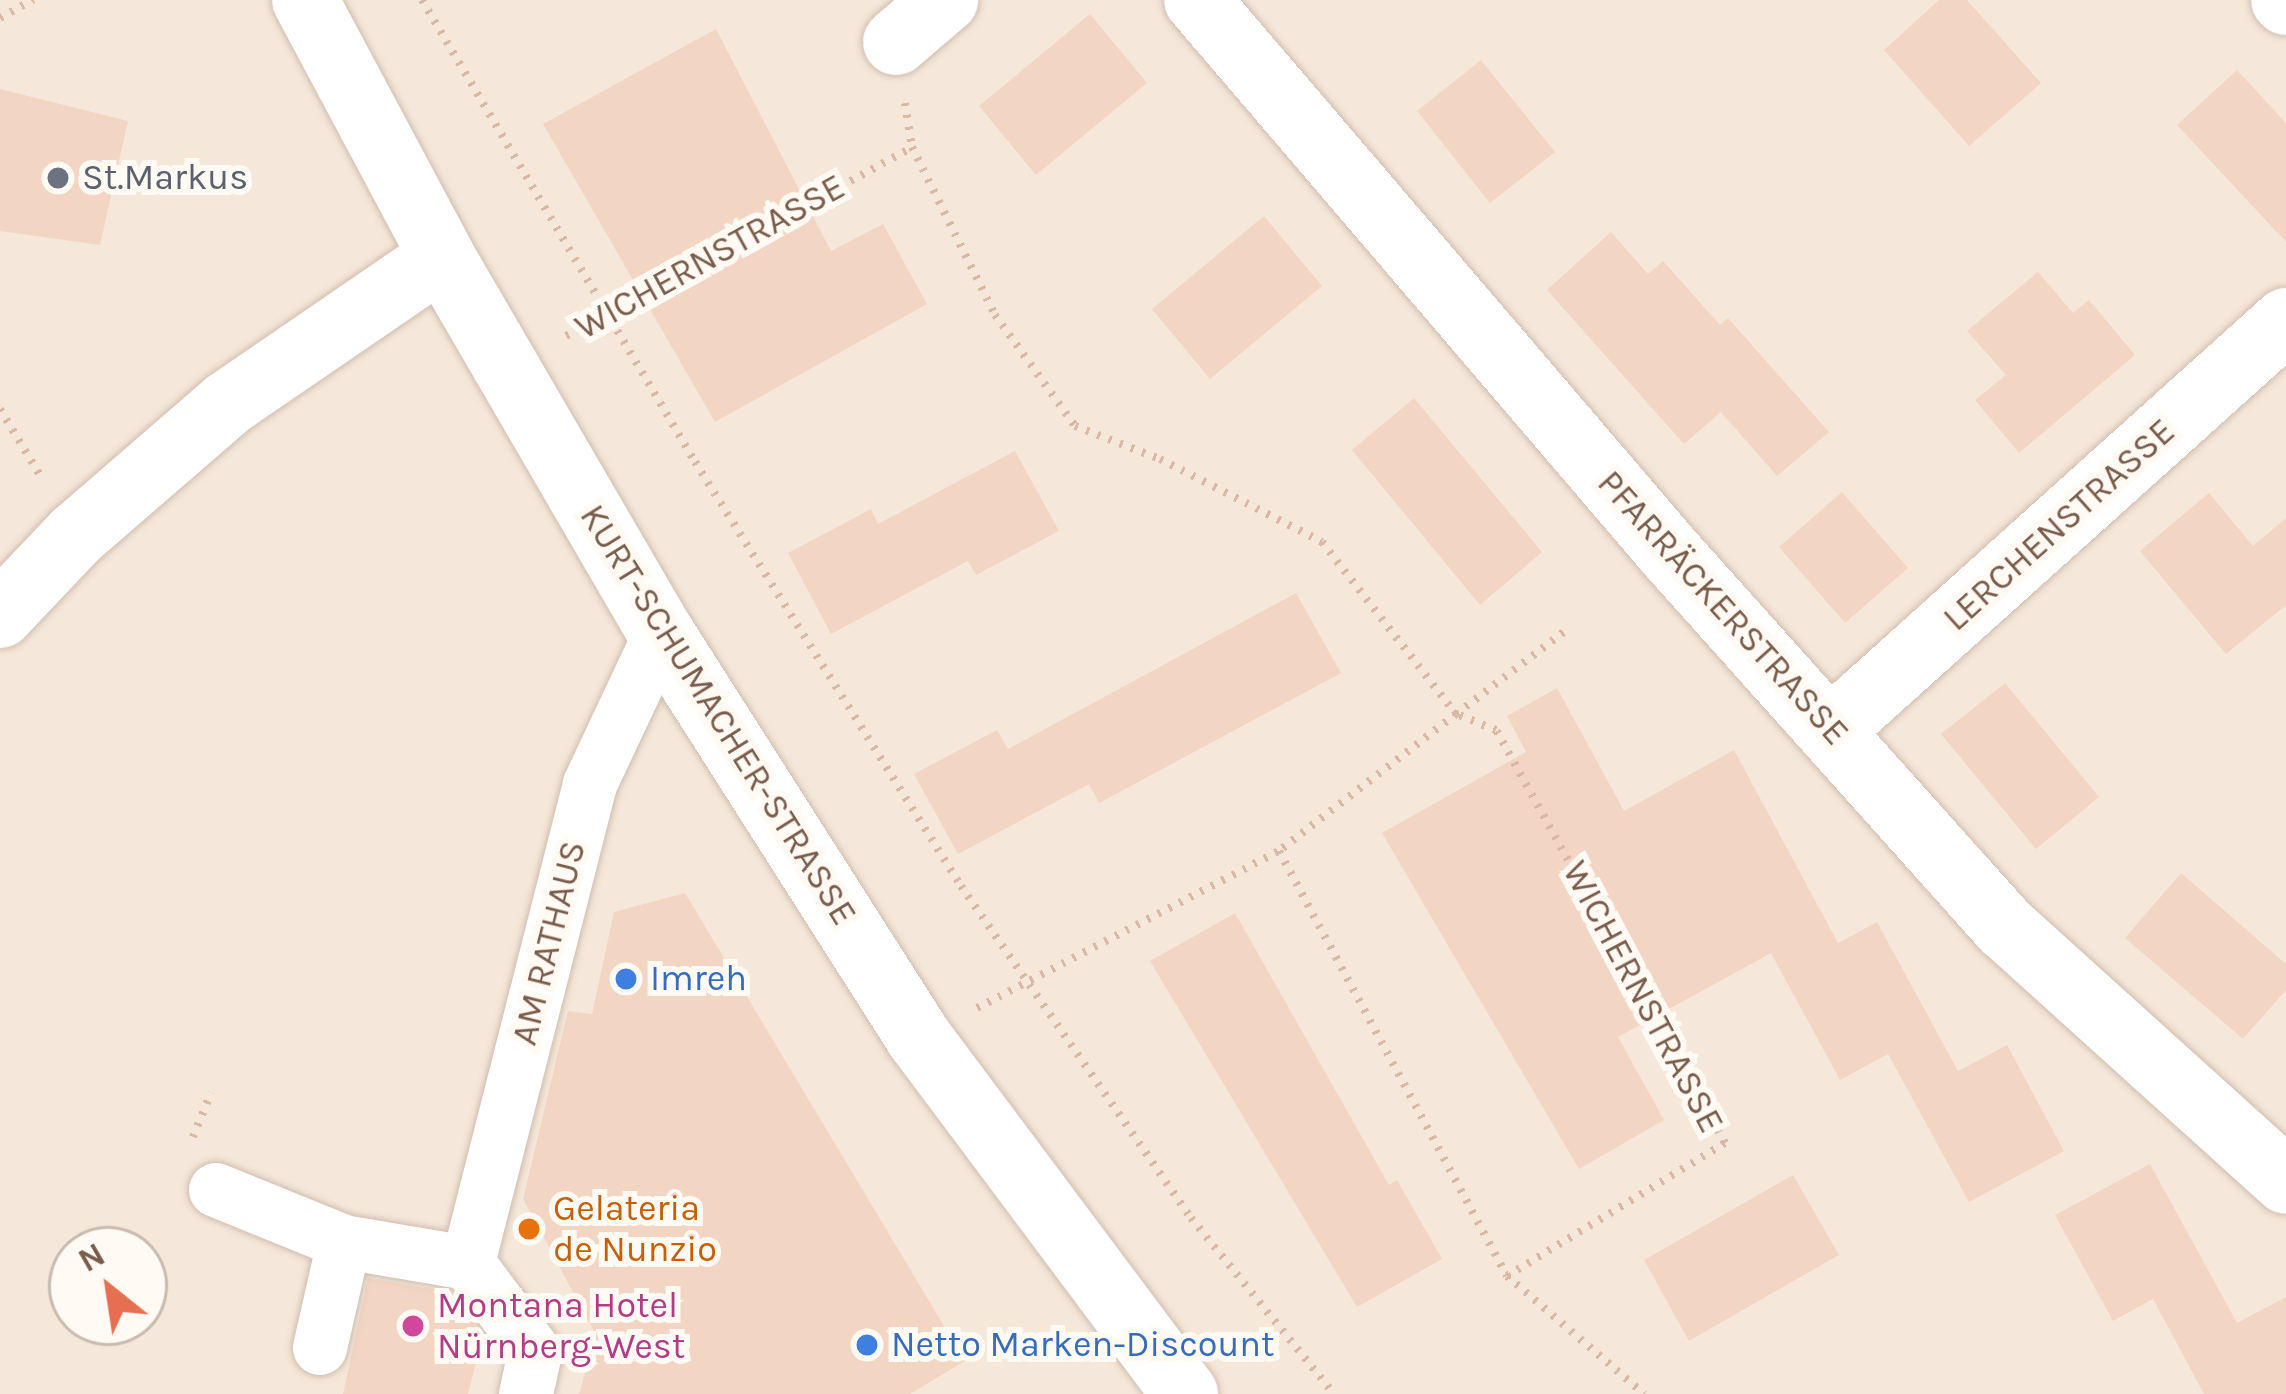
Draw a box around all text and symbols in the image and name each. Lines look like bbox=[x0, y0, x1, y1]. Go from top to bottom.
place label: St.Markus bbox=[82, 156, 248, 200]
marker: St.Markus bbox=[45, 165, 71, 191]
street label: WICHERNSTRASSE bbox=[568, 165, 852, 349]
street label: LERCHENSTRASSE bbox=[1934, 410, 2184, 640]
street label: PFARRÄCKERSTRASSE bbox=[1588, 462, 1858, 754]
street label: KURT-SCHUMACHER-STRASSE bbox=[570, 497, 866, 933]
street label: AM RATHAUS bbox=[503, 836, 595, 1050]
street label: WICHERNSTRASSE bbox=[1553, 854, 1733, 1140]
place label: Imreh bbox=[650, 957, 747, 1001]
marker: Imreh bbox=[613, 966, 639, 992]
place label: Gelateria de Nunzio bbox=[553, 1186, 717, 1271]
marker: Gelateria de Nunzio bbox=[516, 1216, 542, 1242]
north arrow bbox=[48, 1226, 168, 1346]
text: N bbox=[72, 1235, 111, 1280]
place label: Montana Hotel Nürnberg-West bbox=[437, 1283, 685, 1368]
marker: Montana Hotel Nürnberg-West bbox=[400, 1313, 426, 1339]
place label: Netto Marken-Discount bbox=[891, 1323, 1274, 1367]
marker: Netto Marken-Discount bbox=[854, 1332, 880, 1358]

